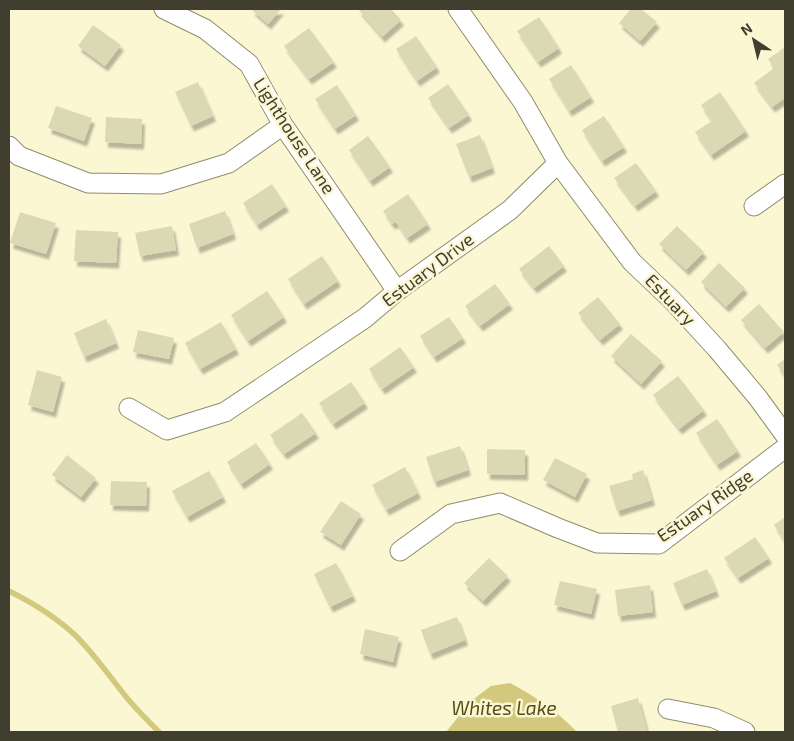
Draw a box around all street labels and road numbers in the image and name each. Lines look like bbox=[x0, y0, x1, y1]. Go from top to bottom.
street label: Lighthouse Lane bbox=[249, 73, 341, 198]
street label: Estuary Drive bbox=[377, 228, 478, 311]
street label: Estuary bbox=[641, 269, 701, 330]
street label: Estuary Ridge bbox=[652, 464, 757, 546]

